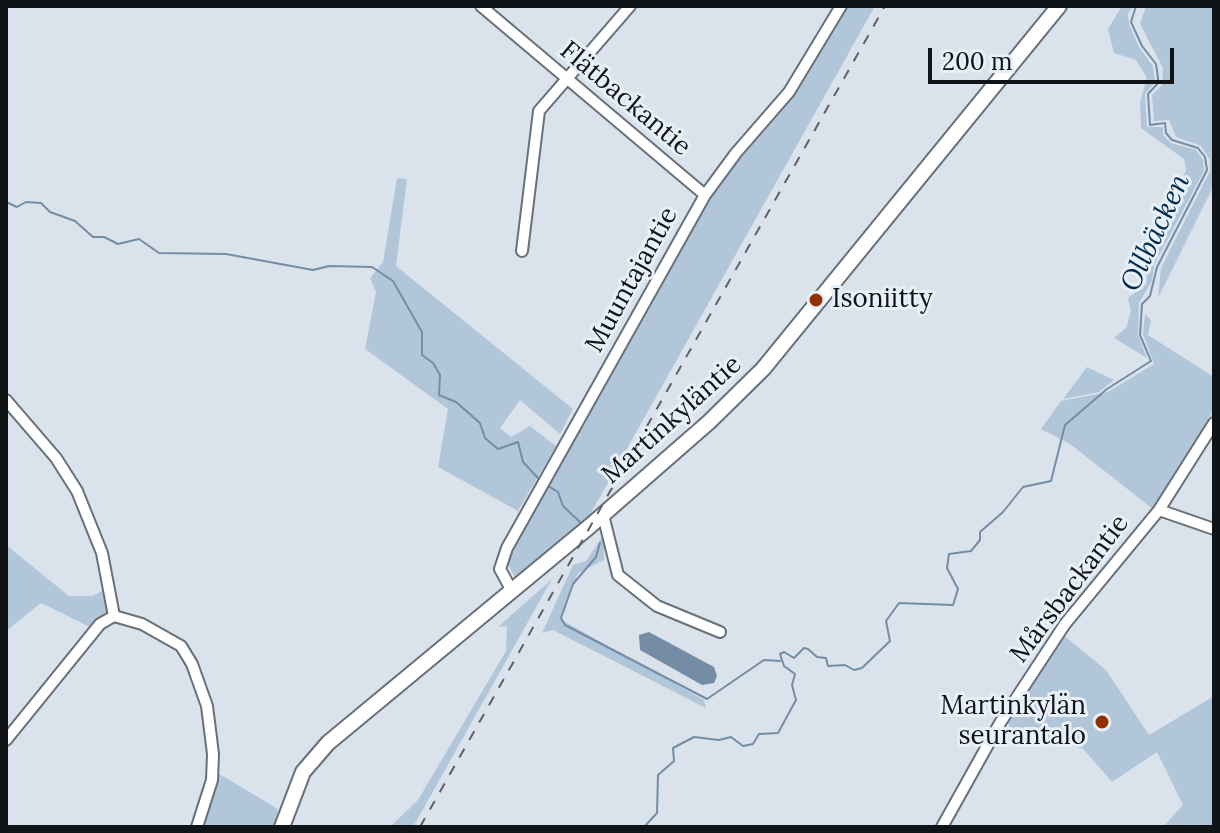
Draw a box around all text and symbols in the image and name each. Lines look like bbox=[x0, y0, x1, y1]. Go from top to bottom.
scale bar bbox=[932, 32, 1178, 82]
street label: Flätbackantie bbox=[553, 35, 697, 163]
text: 200 m bbox=[942, 46, 1012, 77]
water label: Ollbäcken bbox=[1114, 169, 1198, 297]
street label: Muuntajantie bbox=[579, 202, 685, 358]
place label: Isoniitty bbox=[832, 284, 933, 316]
marker: Isoniitty bbox=[807, 291, 825, 309]
street label: Martinkyläntie bbox=[596, 349, 748, 491]
street label: Mårsbackantie bbox=[1004, 509, 1136, 669]
place label: Martinkylän seurantalo bbox=[940, 691, 1086, 752]
marker: Martinkylän seurantalo bbox=[1093, 713, 1111, 731]

